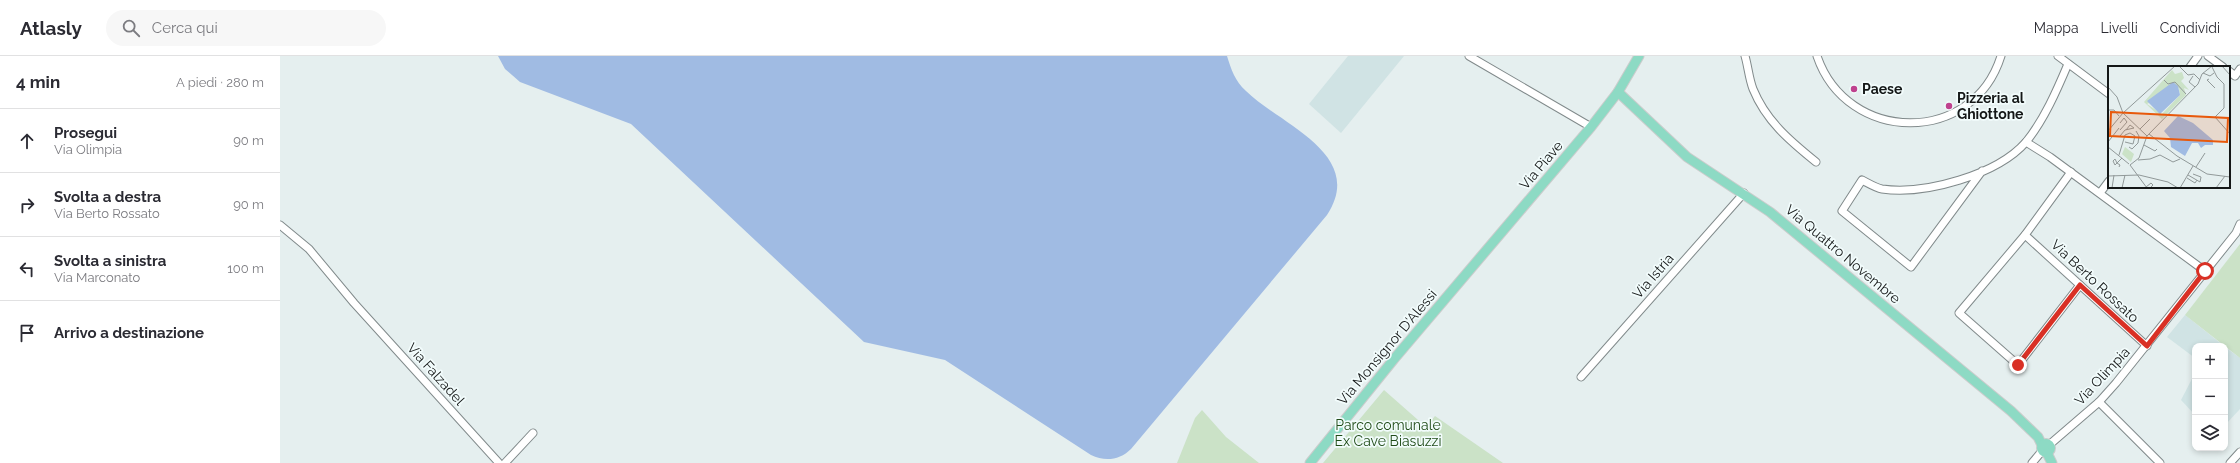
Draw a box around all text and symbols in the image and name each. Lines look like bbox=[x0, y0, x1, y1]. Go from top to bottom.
search box bbox=[106, 10, 386, 46]
text: Atlasly bbox=[20, 17, 82, 39]
icon: search bbox=[120, 17, 142, 39]
text: Cerca qui bbox=[152, 19, 218, 37]
text: Mappa bbox=[2034, 20, 2079, 36]
text: Livelli bbox=[2101, 20, 2138, 36]
text: Condividi bbox=[2160, 20, 2220, 36]
inset map bbox=[2108, 66, 2230, 188]
text: 4 min bbox=[16, 72, 60, 92]
text: A piedi · 280 m bbox=[176, 75, 264, 90]
place label: Paese bbox=[1862, 81, 1903, 97]
marker: Paese bbox=[1849, 84, 1859, 94]
place label: Pizzeria al Ghiottone bbox=[1957, 90, 2025, 122]
marker: Pizzeria al Ghiottone bbox=[1944, 101, 1954, 111]
text: Prosegui bbox=[54, 124, 117, 142]
icon: ahead bbox=[16, 130, 38, 152]
text: 90 m bbox=[233, 133, 264, 148]
street label: Via Piave bbox=[1516, 138, 1566, 192]
text: Via Olimpia bbox=[54, 142, 122, 157]
text: Svolta a destra bbox=[54, 188, 161, 206]
icon: right bbox=[16, 194, 38, 216]
text: 90 m bbox=[233, 197, 264, 212]
street label: Via Quattro Novembre bbox=[1782, 201, 1904, 307]
text: Via Berto Rossato bbox=[54, 206, 160, 221]
street label: Via Berto Rossato bbox=[2048, 236, 2142, 326]
street label: Via Istria bbox=[1629, 250, 1677, 302]
text: Svolta a sinistra bbox=[54, 252, 166, 270]
icon: left bbox=[16, 258, 38, 280]
text: 100 m bbox=[227, 261, 264, 276]
route start bbox=[2196, 262, 2214, 280]
text: Via Marconato bbox=[54, 270, 140, 285]
street label: Via Monsignor D'Alessi bbox=[1334, 286, 1440, 408]
icon: arrive bbox=[16, 322, 38, 344]
text: Arrivo a destinazione bbox=[54, 324, 204, 342]
street label: Via Falzadel bbox=[404, 340, 468, 408]
map controls bbox=[2192, 343, 2228, 451]
button: + bbox=[2192, 343, 2228, 379]
street label: Via Olimpia bbox=[2071, 344, 2133, 408]
route end bbox=[2009, 356, 2027, 374]
button: − bbox=[2192, 379, 2228, 415]
button: layers bbox=[2192, 415, 2228, 451]
park label: Parco comunale Ex Cave Biasuzzi bbox=[1334, 417, 1442, 449]

